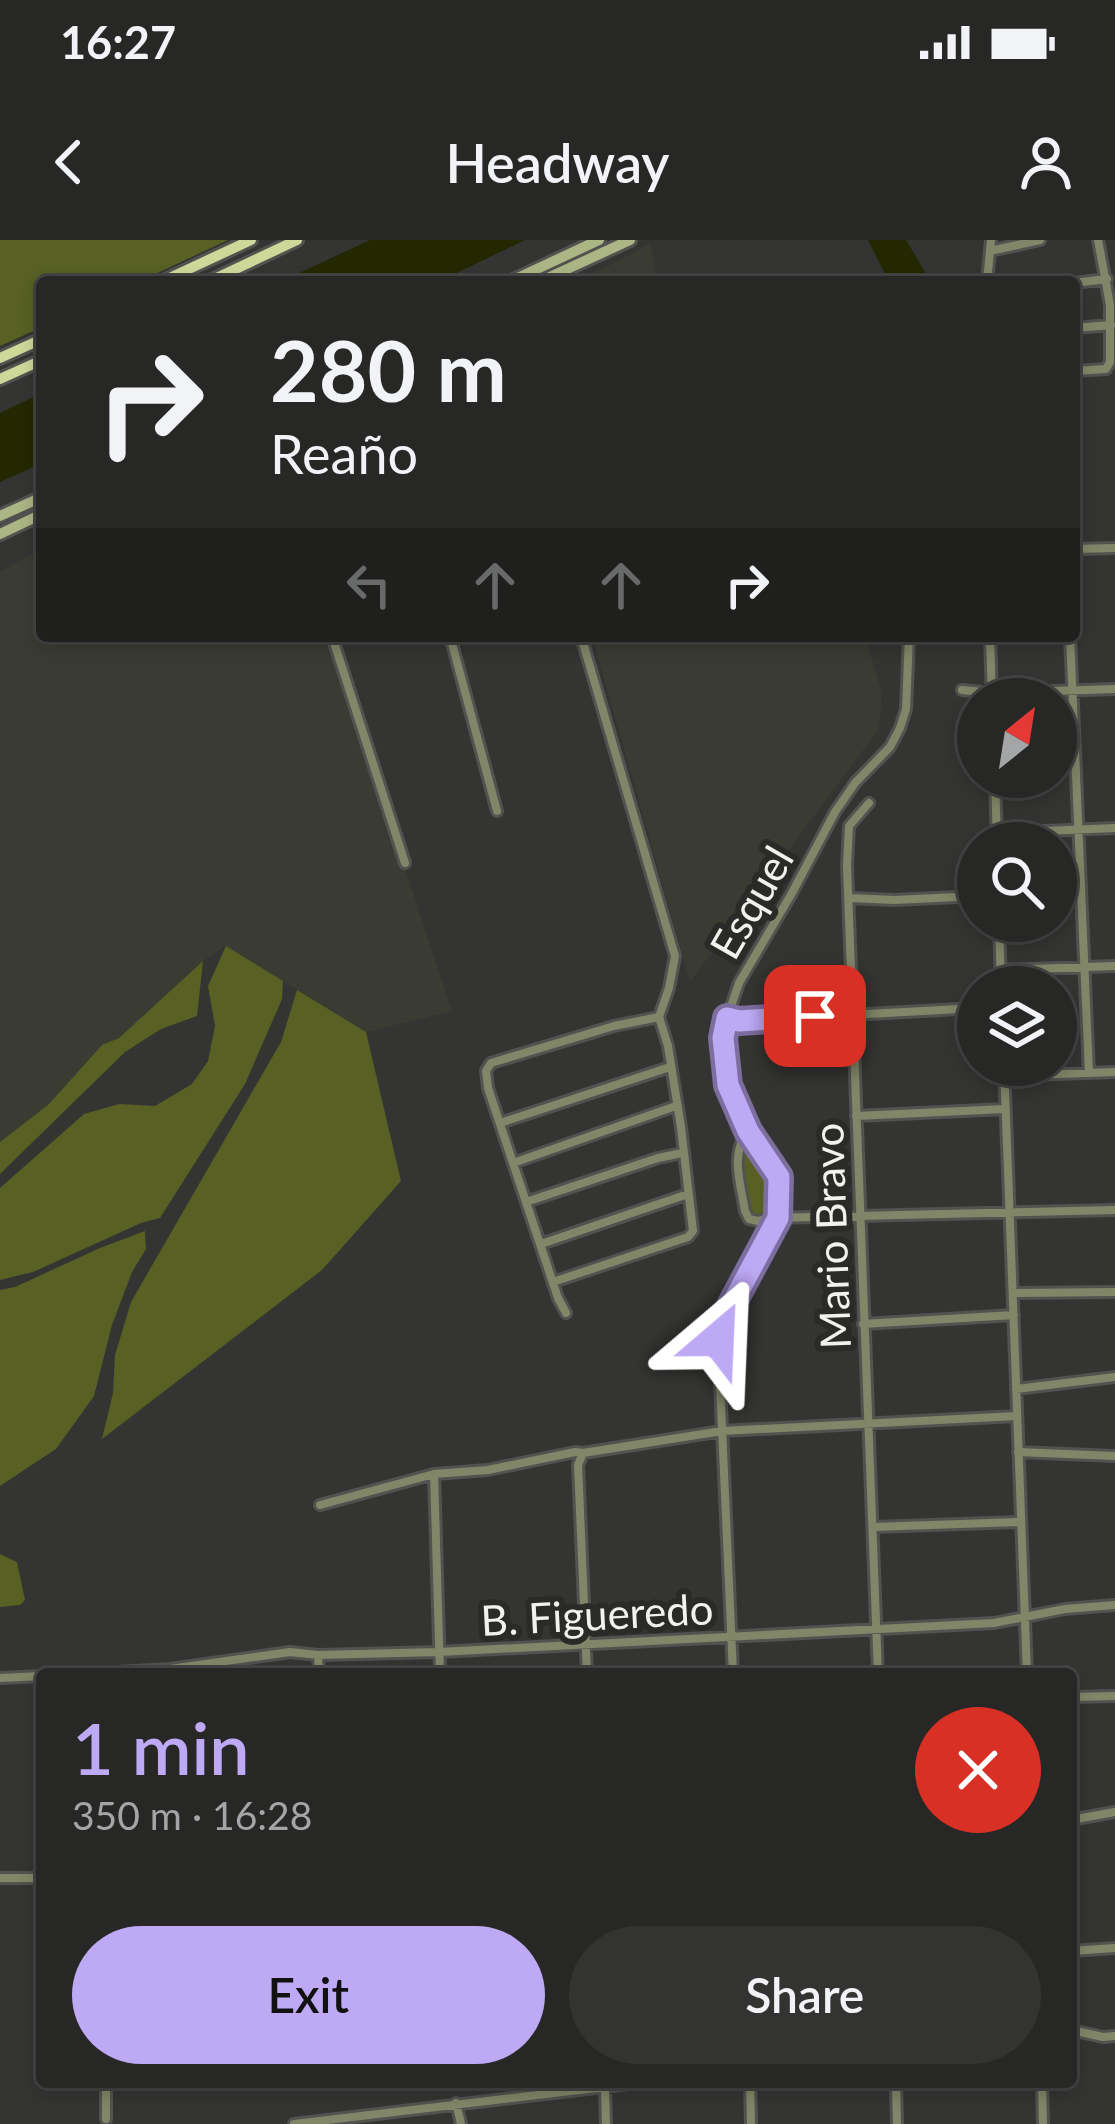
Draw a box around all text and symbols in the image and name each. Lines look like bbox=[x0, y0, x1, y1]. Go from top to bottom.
text: 16:27 bbox=[60, 15, 176, 69]
icon: back bbox=[36, 129, 102, 195]
icon: person bbox=[1013, 129, 1079, 195]
text: Headway bbox=[445, 130, 670, 195]
text: 280 m bbox=[270, 319, 507, 420]
icon: right bbox=[72, 324, 228, 480]
text: Reaño bbox=[270, 421, 418, 486]
icon: left bbox=[336, 552, 402, 618]
icon: ahead bbox=[462, 552, 528, 618]
icon: ahead bbox=[588, 552, 654, 618]
icon: right bbox=[714, 552, 780, 618]
north arrow bbox=[957, 678, 1077, 798]
map controls bbox=[957, 678, 1077, 1086]
button: search bbox=[957, 822, 1077, 942]
street label: Esquel bbox=[699, 837, 803, 967]
pin bbox=[764, 965, 866, 1067]
button: layers bbox=[957, 966, 1077, 1086]
icon: arrive bbox=[782, 983, 848, 1049]
street label: Mario Bravo bbox=[802, 1122, 860, 1350]
position arrow bbox=[655, 1276, 781, 1402]
street label: B. Figueredo bbox=[479, 1583, 715, 1645]
text: 1 min bbox=[72, 1704, 250, 1790]
button: close bbox=[915, 1707, 1041, 1833]
text: 350 m · 16:28 bbox=[72, 1792, 312, 1838]
button: Exit bbox=[72, 1926, 545, 2064]
button: Share bbox=[569, 1926, 1041, 2064]

